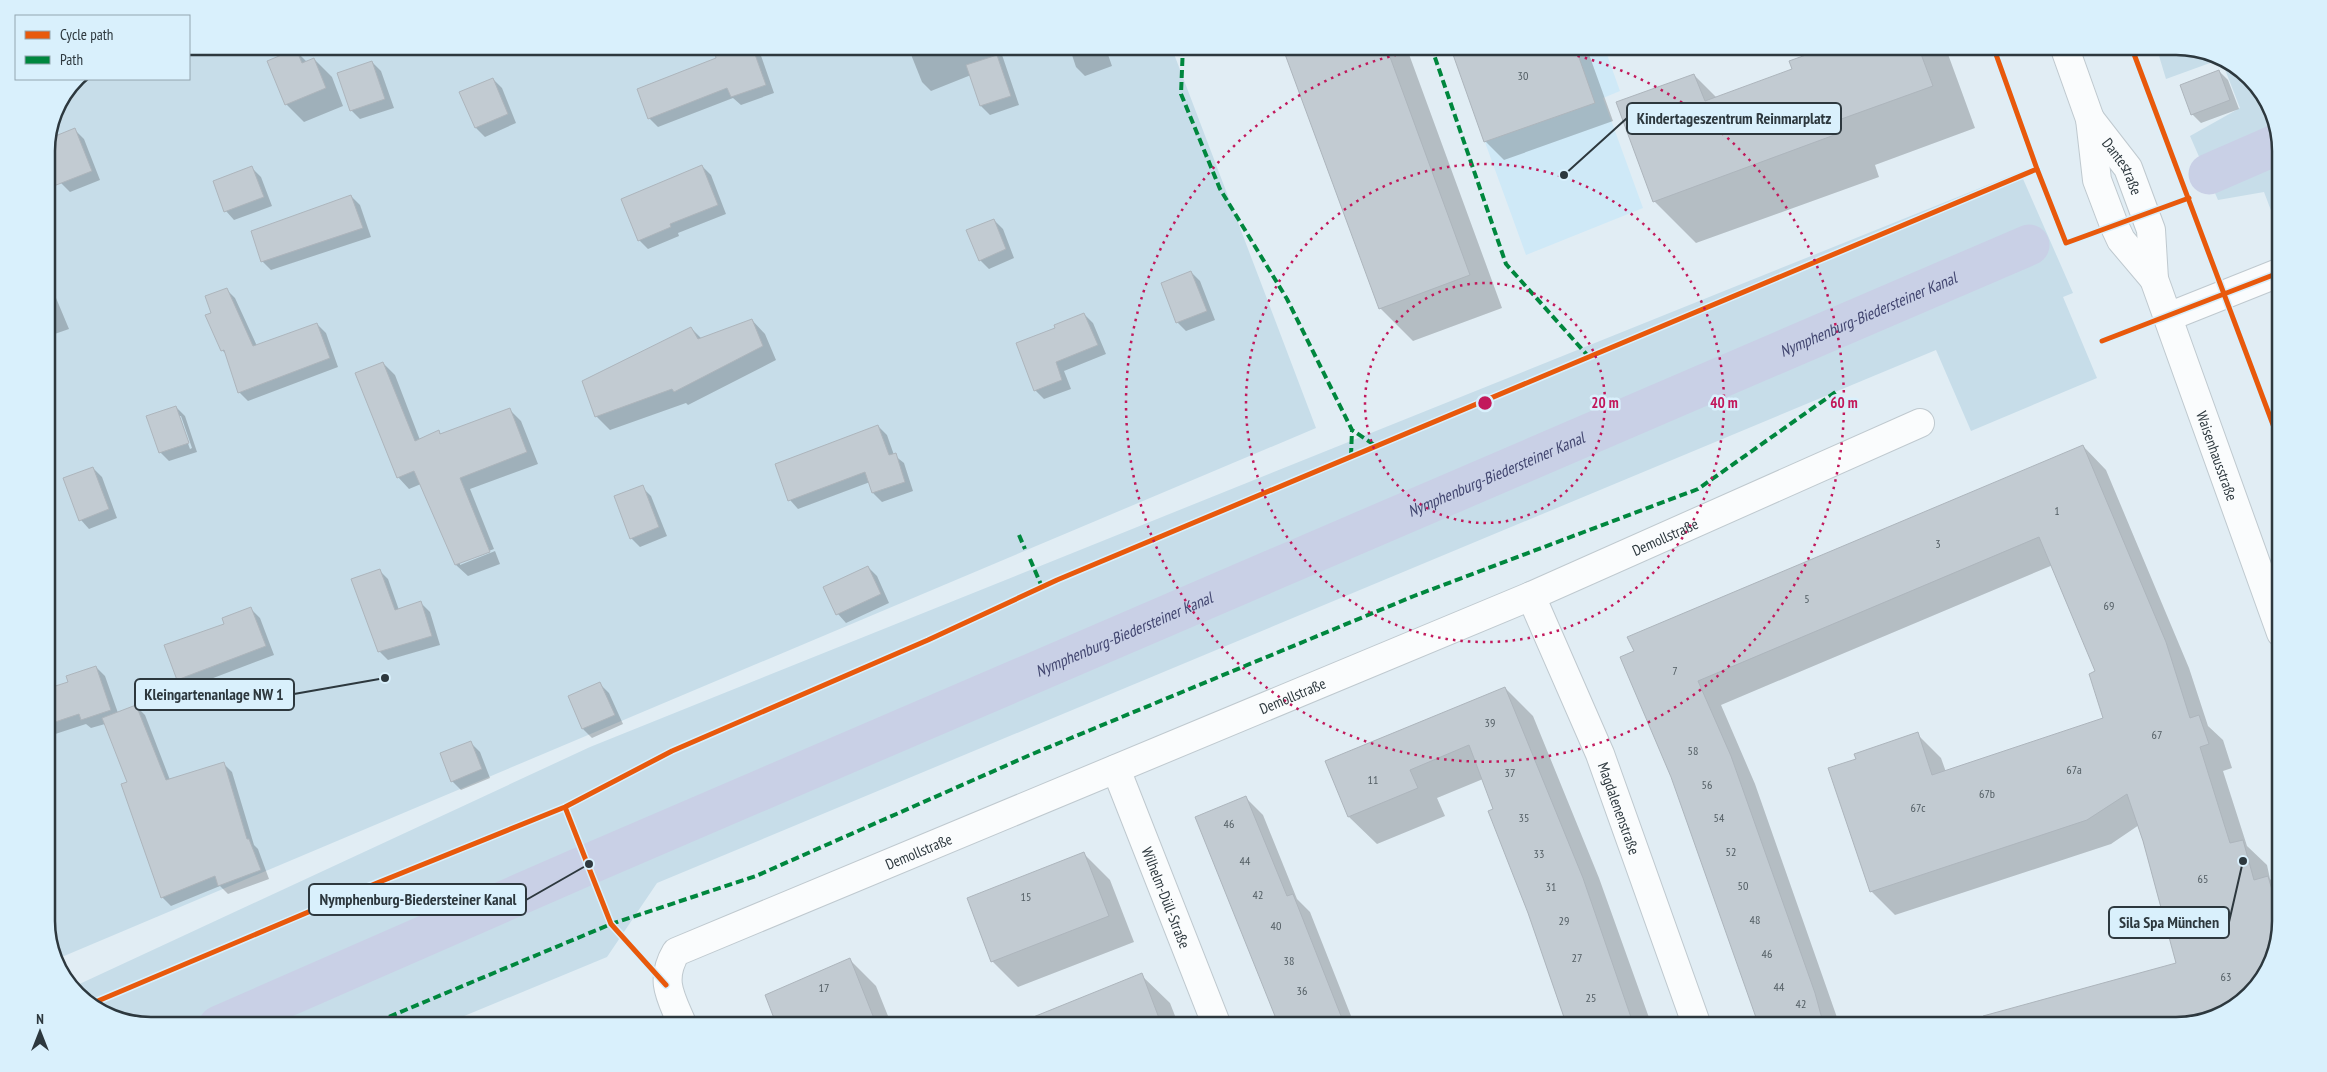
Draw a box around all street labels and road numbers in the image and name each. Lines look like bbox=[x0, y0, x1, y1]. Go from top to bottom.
street label: Dantestraße bbox=[2099, 134, 2147, 197]
street label: Waisenhausstraße bbox=[2193, 408, 2242, 503]
street label: Demollstraße bbox=[1629, 514, 1701, 559]
street label: Demollstraße bbox=[1256, 673, 1328, 718]
street label: Magdalenenstraße bbox=[1594, 760, 1645, 857]
street label: Demollstraße bbox=[882, 829, 955, 873]
street label: Wilhelm-Düll-Straße bbox=[1138, 844, 1195, 951]

